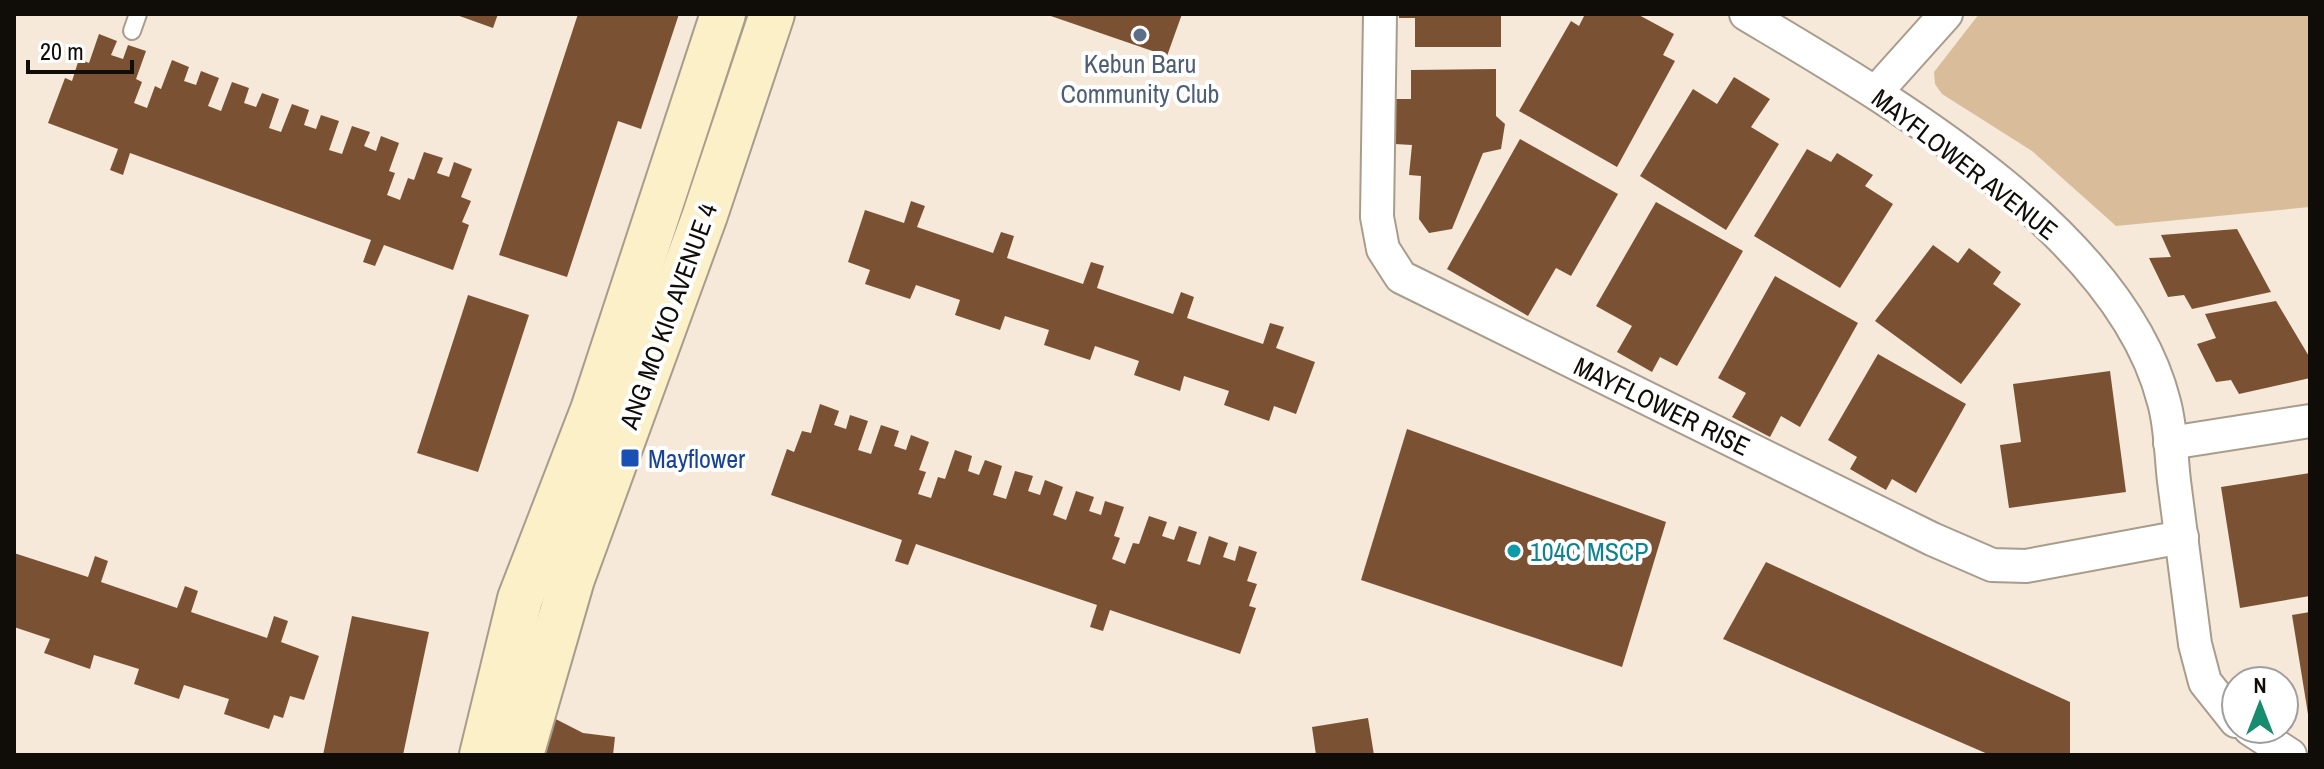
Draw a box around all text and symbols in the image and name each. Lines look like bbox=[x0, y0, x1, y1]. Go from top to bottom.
scale bar bbox=[28, 24, 132, 74]
marker: Kebun Baru Community Club bbox=[1131, 26, 1149, 44]
text: 20 m bbox=[40, 35, 84, 67]
place label: Kebun Baru Community Club bbox=[1061, 46, 1219, 111]
street label: MAYFLOWER AVENUE bbox=[1865, 80, 2065, 248]
street label: ANG MO KIO AVENUE 4 bbox=[611, 198, 725, 435]
street label: MAYFLOWER RISE bbox=[1568, 348, 1756, 464]
place label: Mayflower bbox=[648, 441, 745, 476]
marker: Mayflower bbox=[619, 447, 641, 469]
place label: 104C MSCP bbox=[1530, 534, 1648, 569]
marker: 104C MSCP bbox=[1505, 542, 1523, 560]
north arrow bbox=[2220, 665, 2300, 745]
text: N bbox=[2253, 670, 2267, 700]

